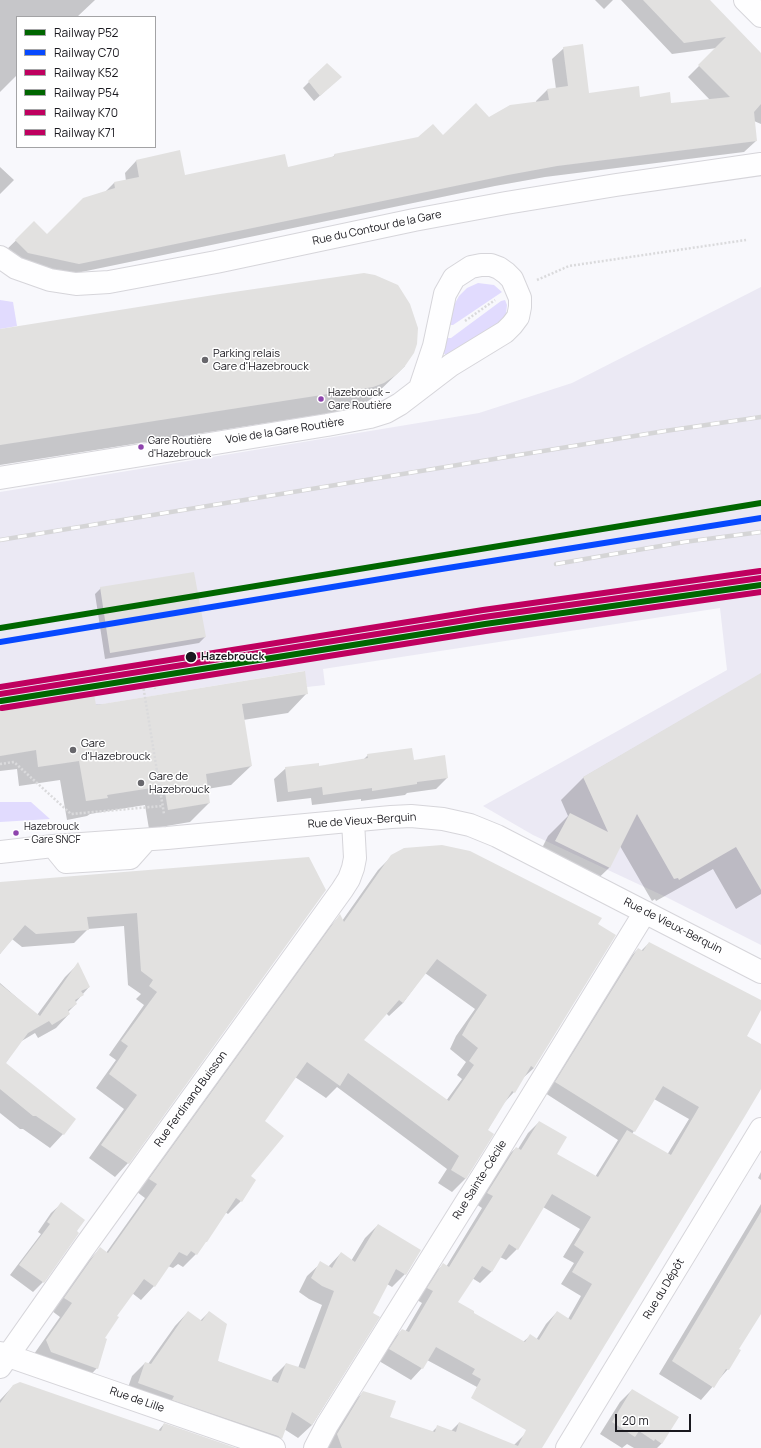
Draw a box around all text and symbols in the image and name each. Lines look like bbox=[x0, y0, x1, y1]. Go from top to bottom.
legend bbox=[16, 16, 156, 148]
text: Railway P52 bbox=[54, 24, 118, 41]
text: Railway C70 bbox=[54, 44, 120, 61]
text: Railway K52 bbox=[54, 64, 118, 81]
text: Railway P54 bbox=[54, 84, 119, 101]
text: Railway K70 bbox=[54, 104, 118, 121]
text: Railway K71 bbox=[54, 124, 116, 141]
street label: Rue du Contour de la Gare bbox=[311, 208, 443, 248]
place label: Parking relais Gare d'Hazebrouck bbox=[213, 347, 309, 373]
marker: Parking relais Gare d'Hazebrouck bbox=[200, 355, 210, 365]
place label: Hazebrouck – Gare Routière bbox=[328, 387, 392, 410]
marker: Hazebrouck – Gare Routière bbox=[316, 394, 326, 404]
street label: Voie de la Gare Routière bbox=[225, 415, 345, 447]
place label: Gare Routière d'Hazebrouck bbox=[148, 435, 212, 458]
marker: Gare Routière d'Hazebrouck bbox=[136, 442, 146, 452]
marker: Hazebrouck bbox=[184, 650, 198, 664]
place label: Hazebrouck bbox=[201, 650, 264, 664]
place label: Gare d'Hazebrouck bbox=[81, 737, 150, 763]
marker: Gare d'Hazebrouck bbox=[68, 745, 78, 755]
place label: Gare de Hazebrouck bbox=[149, 770, 209, 796]
marker: Gare de Hazebrouck bbox=[136, 778, 146, 788]
street label: Rue de Vieux-Berquin bbox=[307, 811, 417, 831]
place label: Hazebrouck – Gare SNCF bbox=[24, 821, 81, 844]
marker: Hazebrouck – Gare SNCF bbox=[11, 828, 21, 838]
street label: Rue de Vieux-Berquin bbox=[621, 895, 725, 957]
street label: Rue Ferdinand Buisson bbox=[152, 1049, 230, 1149]
street label: Rue Sainte-Cécile bbox=[450, 1138, 510, 1222]
street label: Rue du Dépôt bbox=[641, 1256, 687, 1322]
street label: Rue de Lille bbox=[108, 1384, 166, 1416]
scale bar bbox=[617, 1406, 693, 1432]
text: 20 m bbox=[622, 1412, 649, 1429]

